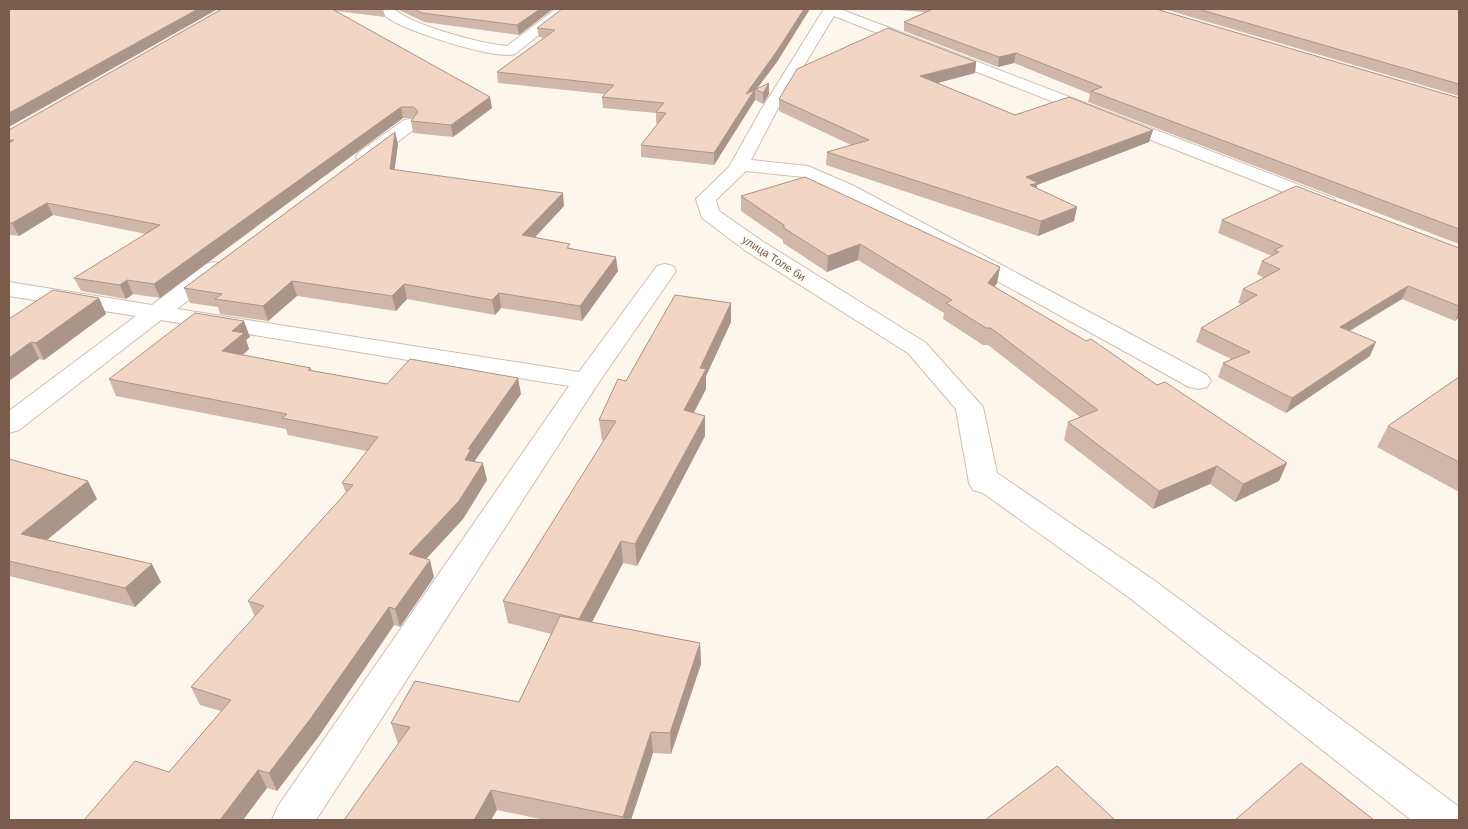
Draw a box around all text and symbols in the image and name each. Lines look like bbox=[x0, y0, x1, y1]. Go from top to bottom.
street label: улица Толе би bbox=[740, 233, 808, 283]

